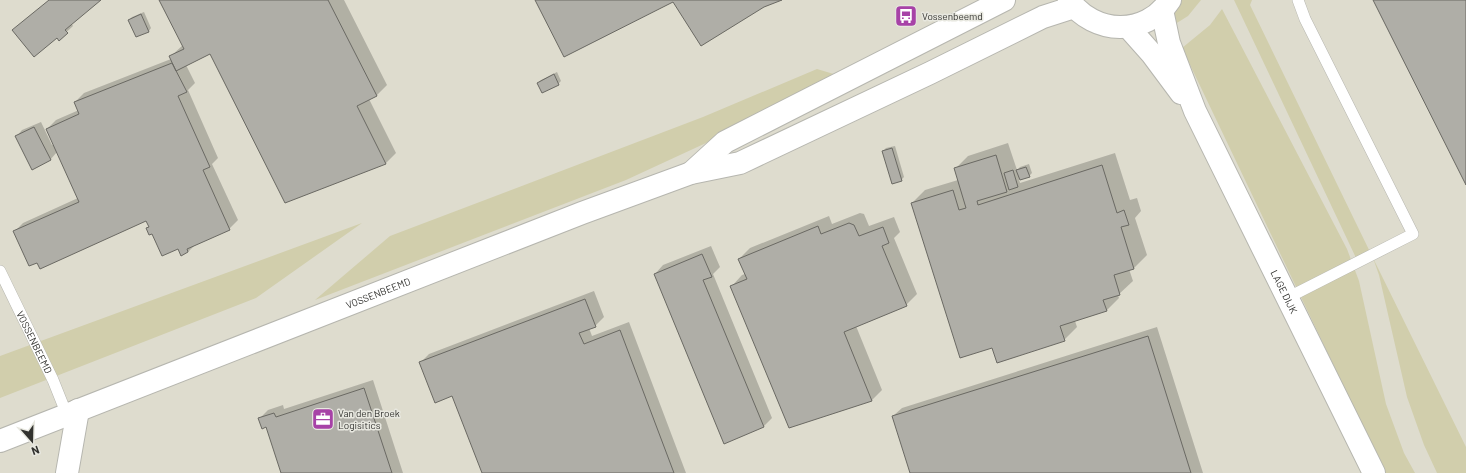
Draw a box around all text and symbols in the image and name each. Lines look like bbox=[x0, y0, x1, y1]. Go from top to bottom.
bus stop icon: Vossenbeemd bbox=[893, 3, 919, 29]
place label: Vossenbeemd bbox=[922, 10, 983, 22]
street label: LAGE DIJK bbox=[1269, 268, 1300, 315]
street label: VOSSENBEEMD bbox=[344, 275, 412, 311]
street label: VOSSENBEEMD bbox=[14, 309, 55, 375]
office icon: Van den Broek Logisitics bbox=[310, 406, 336, 432]
place label: Van den Broek Logisitics bbox=[338, 407, 400, 431]
north arrow bbox=[12, 421, 52, 461]
text: N bbox=[30, 444, 41, 458]

